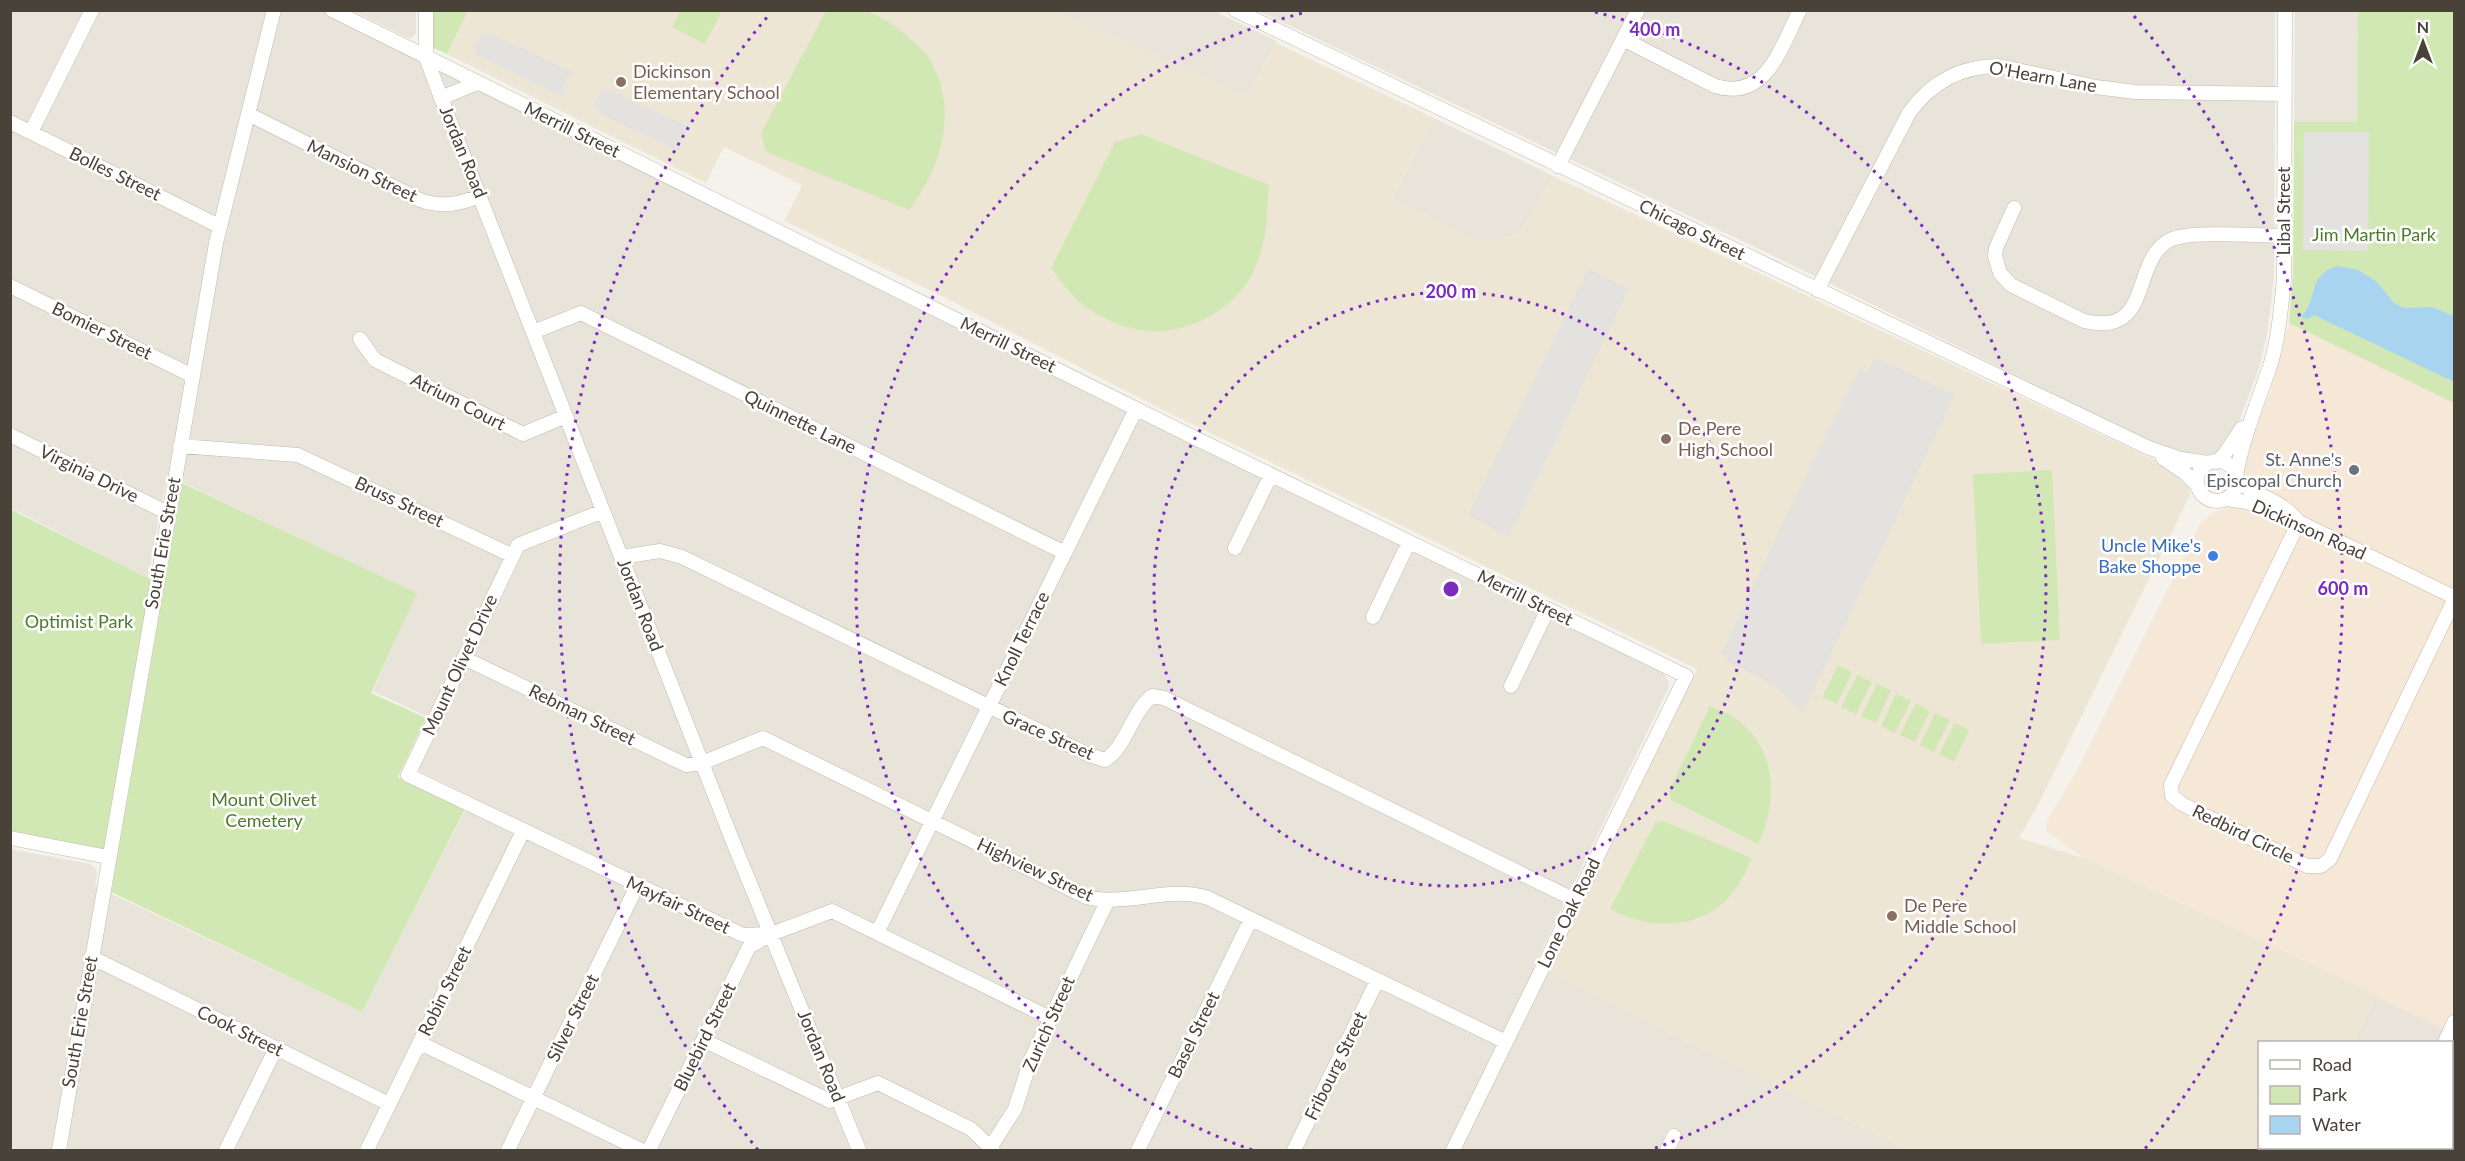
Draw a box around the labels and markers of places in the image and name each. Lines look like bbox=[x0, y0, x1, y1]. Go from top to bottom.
place label: Dickinson Elementary School bbox=[633, 60, 780, 103]
marker: Dickinson Elementary School bbox=[614, 75, 628, 89]
place label: De Pere High School bbox=[1678, 417, 1773, 460]
marker: De Pere High School bbox=[1659, 432, 1673, 446]
place label: St. Anne's Episcopal Church bbox=[2206, 448, 2342, 491]
marker: St. Anne's Episcopal Church bbox=[2347, 463, 2361, 477]
place label: Uncle Mike's Bake Shoppe bbox=[2098, 534, 2201, 577]
marker: Uncle Mike's Bake Shoppe bbox=[2206, 549, 2220, 563]
centre of rings bbox=[1441, 579, 1461, 599]
place label: De Pere Middle School bbox=[1904, 894, 2016, 937]
marker: De Pere Middle School bbox=[1885, 909, 1899, 923]

